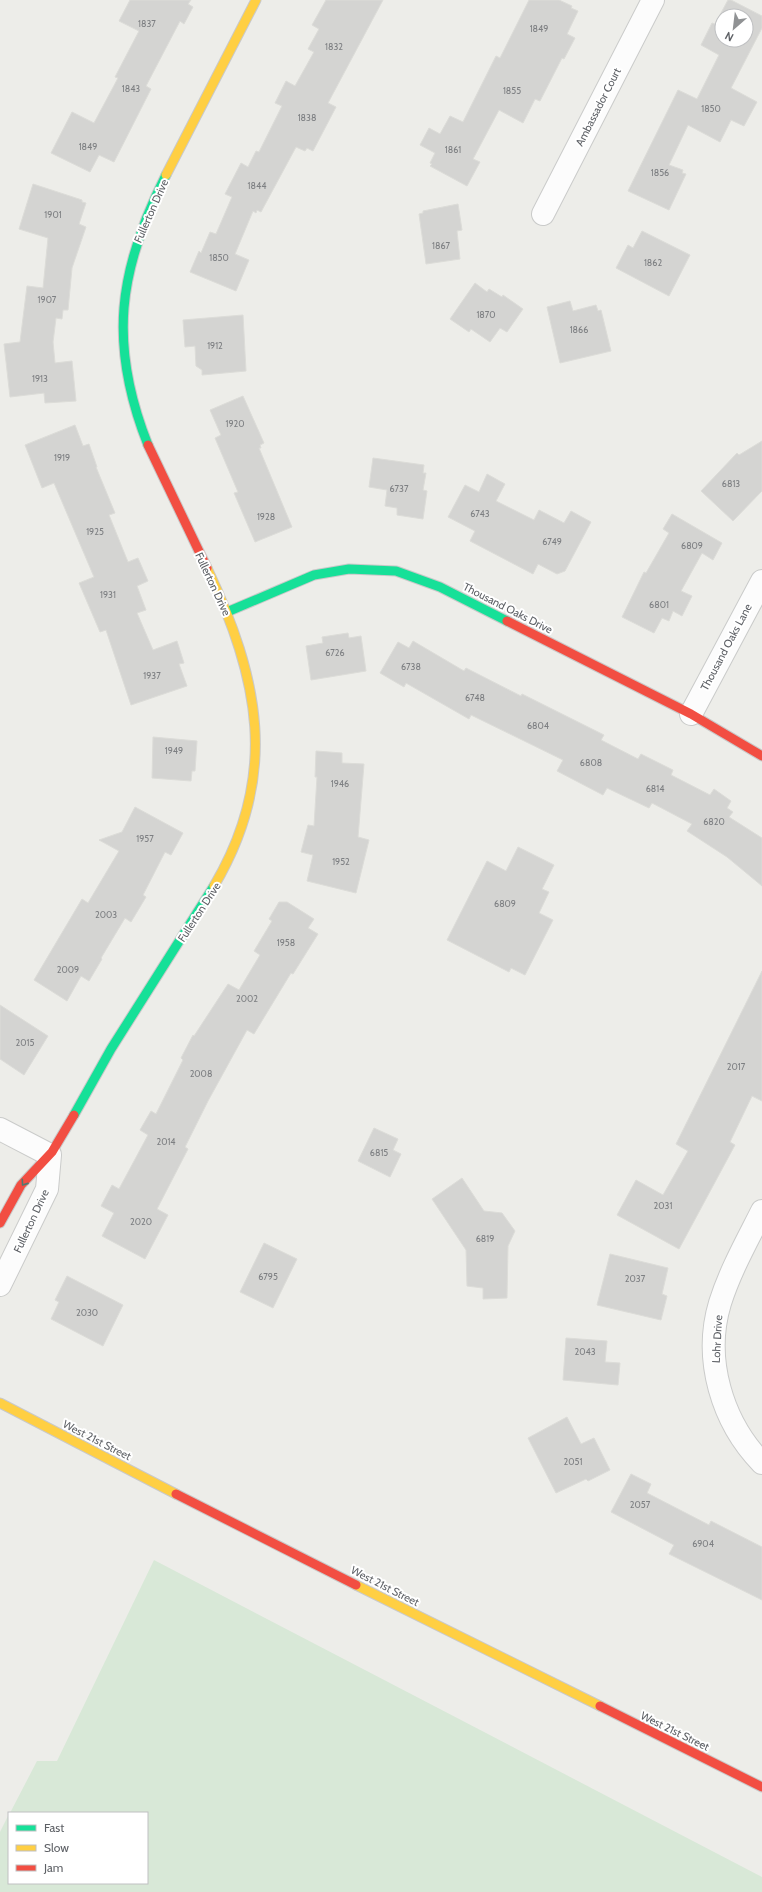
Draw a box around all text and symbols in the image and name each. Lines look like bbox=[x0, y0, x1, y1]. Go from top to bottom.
north arrow bbox=[714, 8, 754, 48]
house number: 1837 bbox=[138, 18, 156, 29]
house number: 1849 bbox=[530, 23, 548, 34]
text: N bbox=[723, 29, 736, 45]
house number: 1832 bbox=[325, 41, 343, 52]
street label: Ambassador Court bbox=[572, 65, 624, 148]
house number: 1843 bbox=[122, 83, 140, 94]
house number: 1855 bbox=[503, 85, 521, 96]
house number: 1850 bbox=[701, 103, 721, 114]
house number: 1838 bbox=[298, 112, 316, 123]
house number: 1849 bbox=[79, 141, 97, 152]
house number: 1861 bbox=[445, 144, 461, 155]
house number: 1856 bbox=[651, 167, 669, 178]
street label: Fullerton Drive bbox=[131, 177, 171, 245]
house number: 1844 bbox=[248, 180, 266, 191]
house number: 1901 bbox=[44, 209, 62, 220]
house number: 1867 bbox=[432, 240, 450, 251]
house number: 1850 bbox=[209, 252, 229, 263]
house number: 1862 bbox=[644, 257, 662, 268]
house number: 1907 bbox=[38, 294, 57, 305]
house number: 1870 bbox=[476, 309, 496, 320]
house number: 1866 bbox=[570, 324, 588, 335]
house number: 1912 bbox=[207, 340, 223, 351]
house number: 1913 bbox=[32, 373, 48, 384]
house number: 1920 bbox=[225, 418, 245, 429]
house number: 1919 bbox=[54, 452, 70, 463]
house number: 6813 bbox=[722, 478, 740, 489]
house number: 6737 bbox=[390, 483, 409, 494]
house number: 6743 bbox=[470, 508, 490, 519]
house number: 1928 bbox=[257, 511, 275, 522]
house number: 1925 bbox=[86, 526, 104, 537]
house number: 6749 bbox=[542, 536, 562, 547]
house number: 6809 bbox=[681, 540, 703, 551]
street label: Fullerton Drive bbox=[192, 550, 234, 618]
street label: Thousand Oaks Drive bbox=[461, 579, 555, 637]
house number: 1931 bbox=[100, 589, 116, 600]
house number: 6801 bbox=[649, 599, 669, 610]
street label: Thousand Oaks Lane bbox=[697, 601, 755, 693]
house number: 6726 bbox=[325, 647, 345, 658]
house number: 6738 bbox=[401, 661, 421, 672]
house number: 1937 bbox=[143, 670, 161, 681]
house number: 6748 bbox=[465, 692, 485, 703]
house number: 6804 bbox=[527, 720, 549, 731]
house number: 1949 bbox=[165, 745, 183, 756]
house number: 6808 bbox=[580, 757, 602, 768]
house number: 1946 bbox=[331, 778, 349, 789]
house number: 6814 bbox=[646, 783, 664, 794]
house number: 6820 bbox=[703, 816, 725, 827]
house number: 1957 bbox=[136, 833, 154, 844]
house number: 1952 bbox=[332, 856, 350, 867]
street label: Fullerton Drive bbox=[175, 879, 224, 944]
house number: 6809 bbox=[494, 898, 516, 909]
house number: 2003 bbox=[95, 909, 117, 920]
house number: 1958 bbox=[277, 937, 295, 948]
house number: 2009 bbox=[57, 964, 79, 975]
house number: 2002 bbox=[236, 993, 258, 1004]
house number: 2015 bbox=[16, 1037, 35, 1048]
house number: 2017 bbox=[727, 1061, 746, 1072]
house number: 2008 bbox=[190, 1068, 212, 1079]
house number: 2014 bbox=[156, 1136, 176, 1147]
house number: 6815 bbox=[370, 1147, 388, 1158]
one-way arrow bbox=[22, 1178, 29, 1185]
street label: Fullerton Drive bbox=[10, 1187, 52, 1255]
house number: 2031 bbox=[654, 1200, 672, 1211]
house number: 2020 bbox=[130, 1216, 152, 1227]
house number: 6819 bbox=[476, 1233, 494, 1244]
house number: 6795 bbox=[258, 1271, 278, 1282]
house number: 2037 bbox=[625, 1273, 646, 1284]
house number: 2030 bbox=[76, 1307, 98, 1318]
street label: Lohr Drive bbox=[709, 1314, 725, 1363]
house number: 2043 bbox=[574, 1346, 596, 1357]
street label: West 21st Street bbox=[61, 1417, 134, 1463]
house number: 2051 bbox=[564, 1456, 582, 1467]
house number: 2057 bbox=[630, 1499, 651, 1510]
house number: 6904 bbox=[692, 1538, 714, 1549]
street label: West 21st Street bbox=[349, 1563, 422, 1609]
street label: West 21st Street bbox=[638, 1708, 712, 1754]
legend bbox=[8, 1812, 148, 1884]
text: Fast bbox=[44, 1820, 64, 1835]
text: Slow bbox=[44, 1840, 69, 1855]
text: Jam bbox=[43, 1860, 63, 1875]

